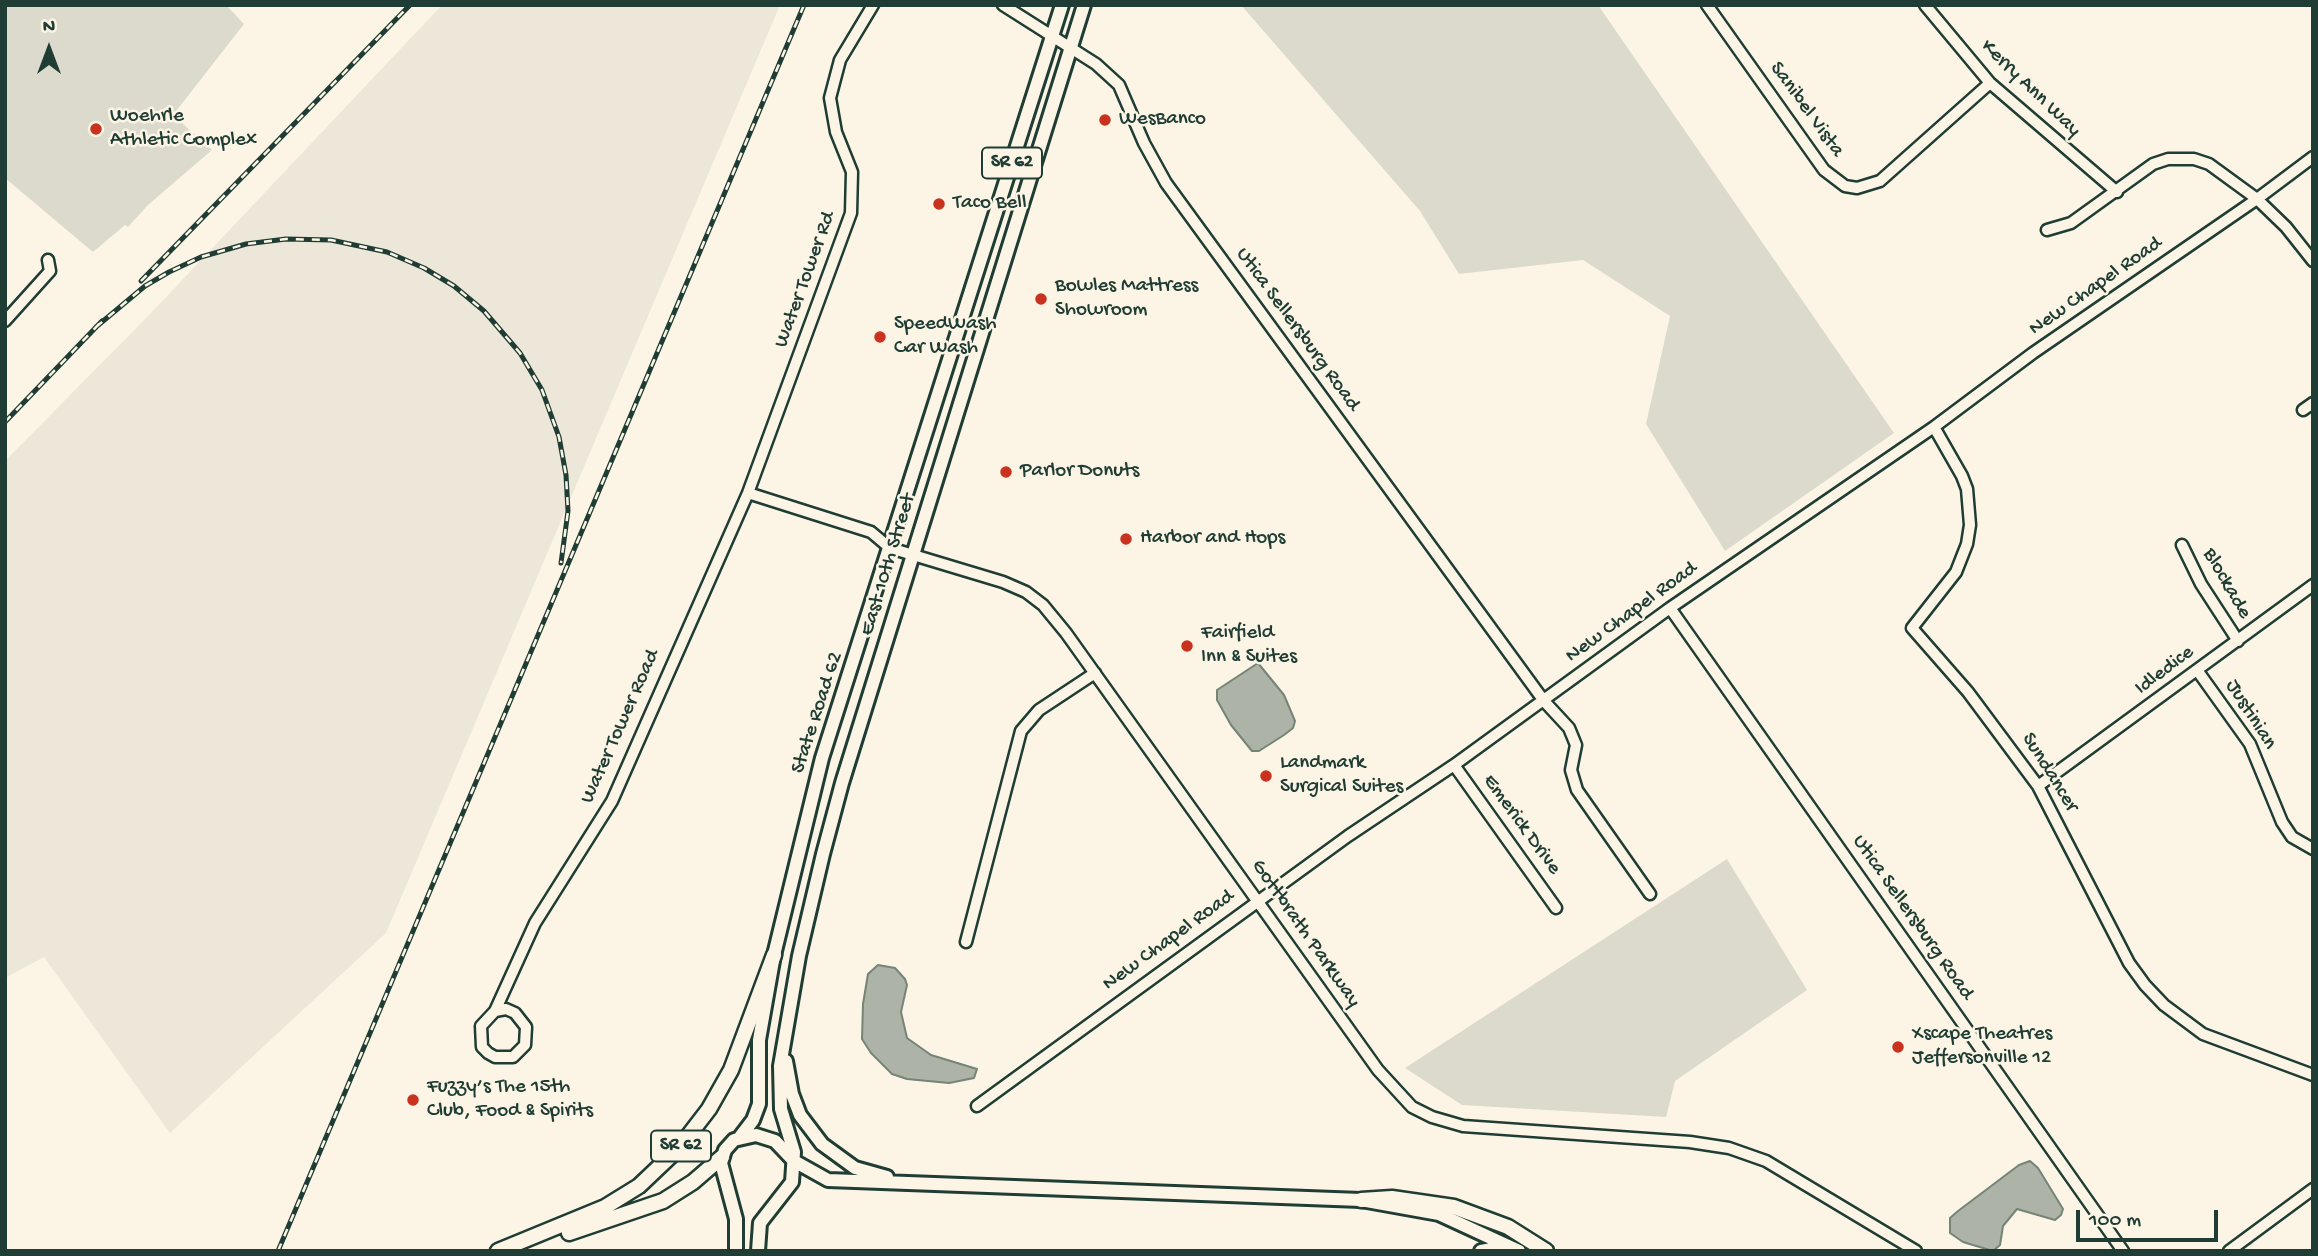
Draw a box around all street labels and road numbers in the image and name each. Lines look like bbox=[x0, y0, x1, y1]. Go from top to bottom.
street label: Kerry Ann Way bbox=[1975, 35, 2085, 143]
street label: Sanibel Vista bbox=[1763, 57, 1849, 163]
road number: SR 62 bbox=[982, 148, 1042, 178]
street label: Water Tower Rd bbox=[770, 208, 842, 352]
street label: New Chapel Road bbox=[2025, 232, 2167, 342]
street label: Utica Sellersburg Road bbox=[1229, 243, 1365, 417]
street label: East 10th Street bbox=[855, 491, 923, 639]
street label: Blockade bbox=[2196, 544, 2256, 624]
street label: New Chapel Road bbox=[1561, 557, 1703, 669]
street label: Idledice bbox=[2130, 641, 2200, 701]
street label: Water Tower Road bbox=[576, 646, 666, 808]
street label: State Road 62 bbox=[787, 649, 849, 777]
street label: Justinian bbox=[2219, 675, 2281, 755]
street label: Sundancer bbox=[2015, 729, 2083, 817]
street label: Emerick Drive bbox=[1476, 770, 1566, 880]
street label: Utica Sellersburg Road bbox=[1845, 830, 1979, 1006]
street label: Gottbrath Parkway bbox=[1245, 855, 1365, 1013]
street label: New Chapel Road bbox=[1098, 885, 1240, 997]
road number: SR 62 bbox=[651, 1130, 711, 1162]

